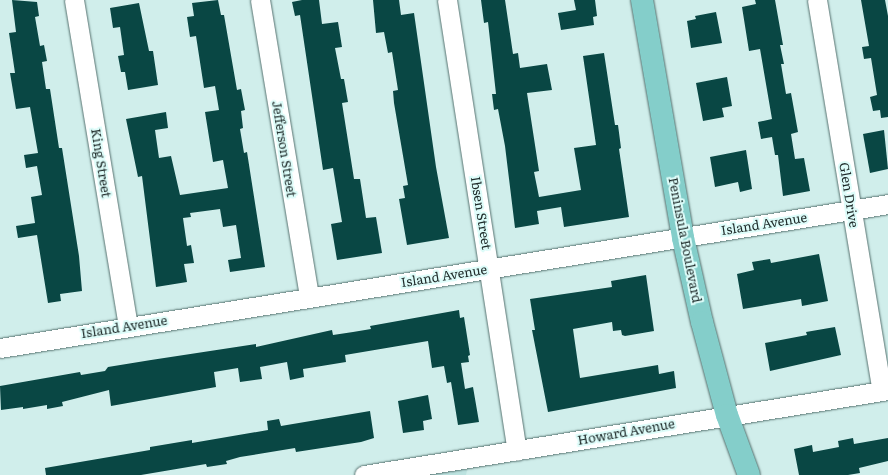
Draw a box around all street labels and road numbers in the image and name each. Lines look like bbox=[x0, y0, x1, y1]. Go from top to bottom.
street label: Jefferson Street bbox=[269, 100, 299, 198]
street label: King Street bbox=[88, 127, 114, 199]
street label: Glen Drive bbox=[836, 161, 862, 229]
street label: Ibsen Street bbox=[468, 175, 494, 251]
street label: Peninsula Boulevard bbox=[665, 176, 705, 304]
street label: Island Avenue bbox=[720, 209, 808, 239]
street label: Island Avenue bbox=[400, 261, 488, 291]
street label: Island Avenue bbox=[80, 312, 168, 342]
street label: Howard Avenue bbox=[576, 416, 676, 448]

